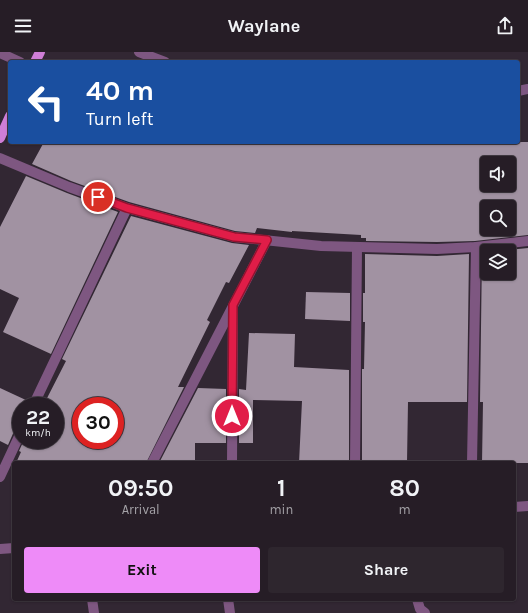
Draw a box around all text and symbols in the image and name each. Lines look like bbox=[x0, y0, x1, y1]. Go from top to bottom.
icon: menu bbox=[12, 15, 34, 37]
text: Waylane bbox=[228, 15, 300, 37]
icon: share bbox=[494, 15, 516, 37]
text: 40 m bbox=[86, 74, 154, 107]
icon: left bbox=[20, 76, 72, 128]
text: Turn left bbox=[86, 108, 154, 130]
map controls bbox=[480, 156, 516, 280]
button: sound bbox=[480, 156, 516, 192]
pin bbox=[81, 180, 115, 214]
icon: arrive bbox=[87, 186, 109, 208]
button: search bbox=[480, 200, 516, 236]
button: layers bbox=[480, 244, 516, 280]
position arrow bbox=[211, 395, 253, 437]
speed limit sign: 30 bbox=[72, 397, 124, 449]
text: 22 bbox=[26, 406, 50, 429]
text: km/h bbox=[25, 427, 51, 439]
text: 09:50 bbox=[108, 474, 173, 502]
text: 1 bbox=[277, 474, 286, 502]
text: 80 bbox=[389, 474, 420, 502]
text: Arrival bbox=[122, 502, 160, 517]
text: min bbox=[269, 502, 293, 517]
text: m bbox=[399, 502, 411, 517]
button: Exit bbox=[24, 547, 260, 593]
button: Share bbox=[268, 547, 504, 593]

